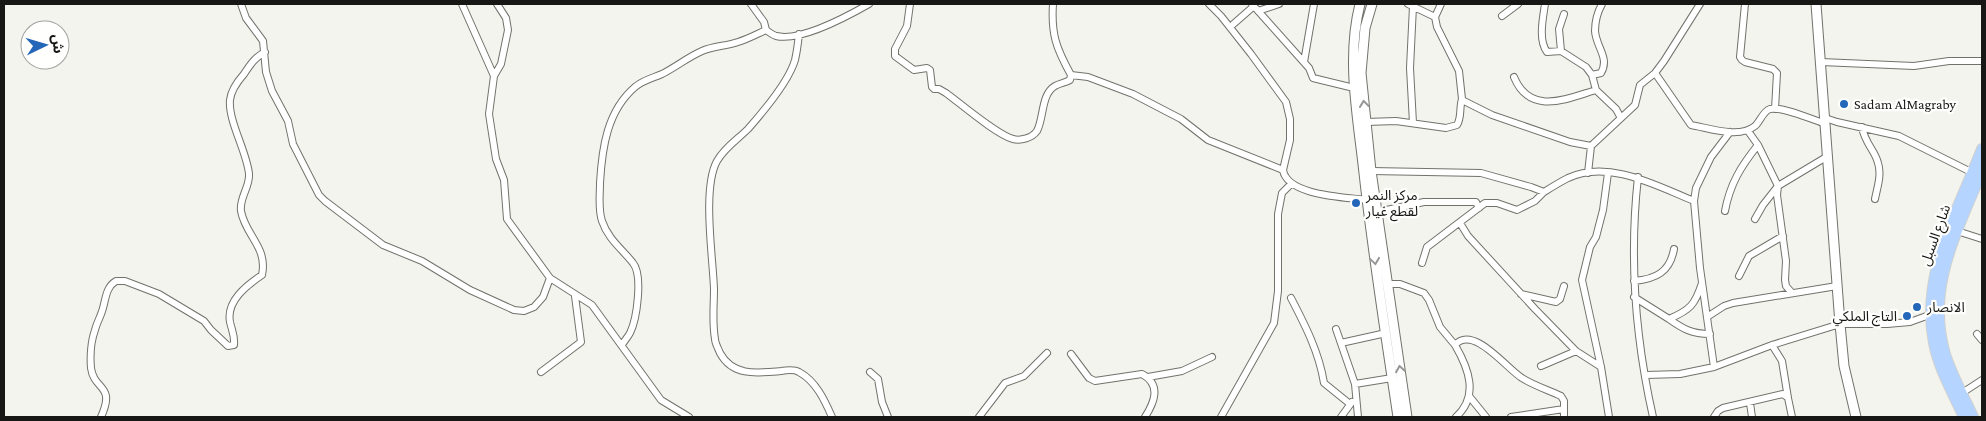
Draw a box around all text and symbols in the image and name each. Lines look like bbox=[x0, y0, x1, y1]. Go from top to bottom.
north arrow bbox=[20, 20, 70, 70]
text: ش bbox=[49, 34, 67, 54]
place label: Sadam AlMagraby bbox=[1854, 96, 1957, 112]
marker: Sadam AlMagraby bbox=[1838, 98, 1850, 110]
one-way arrow bbox=[1359, 100, 1370, 108]
place label: مركز النمر لقطع غيار bbox=[1365, 187, 1418, 222]
marker: مركز النمر لقطع غيار bbox=[1350, 197, 1362, 209]
street label: شارع السبل bbox=[1917, 202, 1956, 269]
one-way arrow bbox=[1370, 256, 1380, 265]
place label: الانصار bbox=[1926, 299, 1965, 316]
marker: الانصار bbox=[1911, 301, 1923, 313]
place label: التاج الملكي bbox=[1832, 308, 1897, 327]
marker: التاج الملكي bbox=[1901, 310, 1913, 322]
one-way arrow bbox=[1395, 365, 1405, 373]

